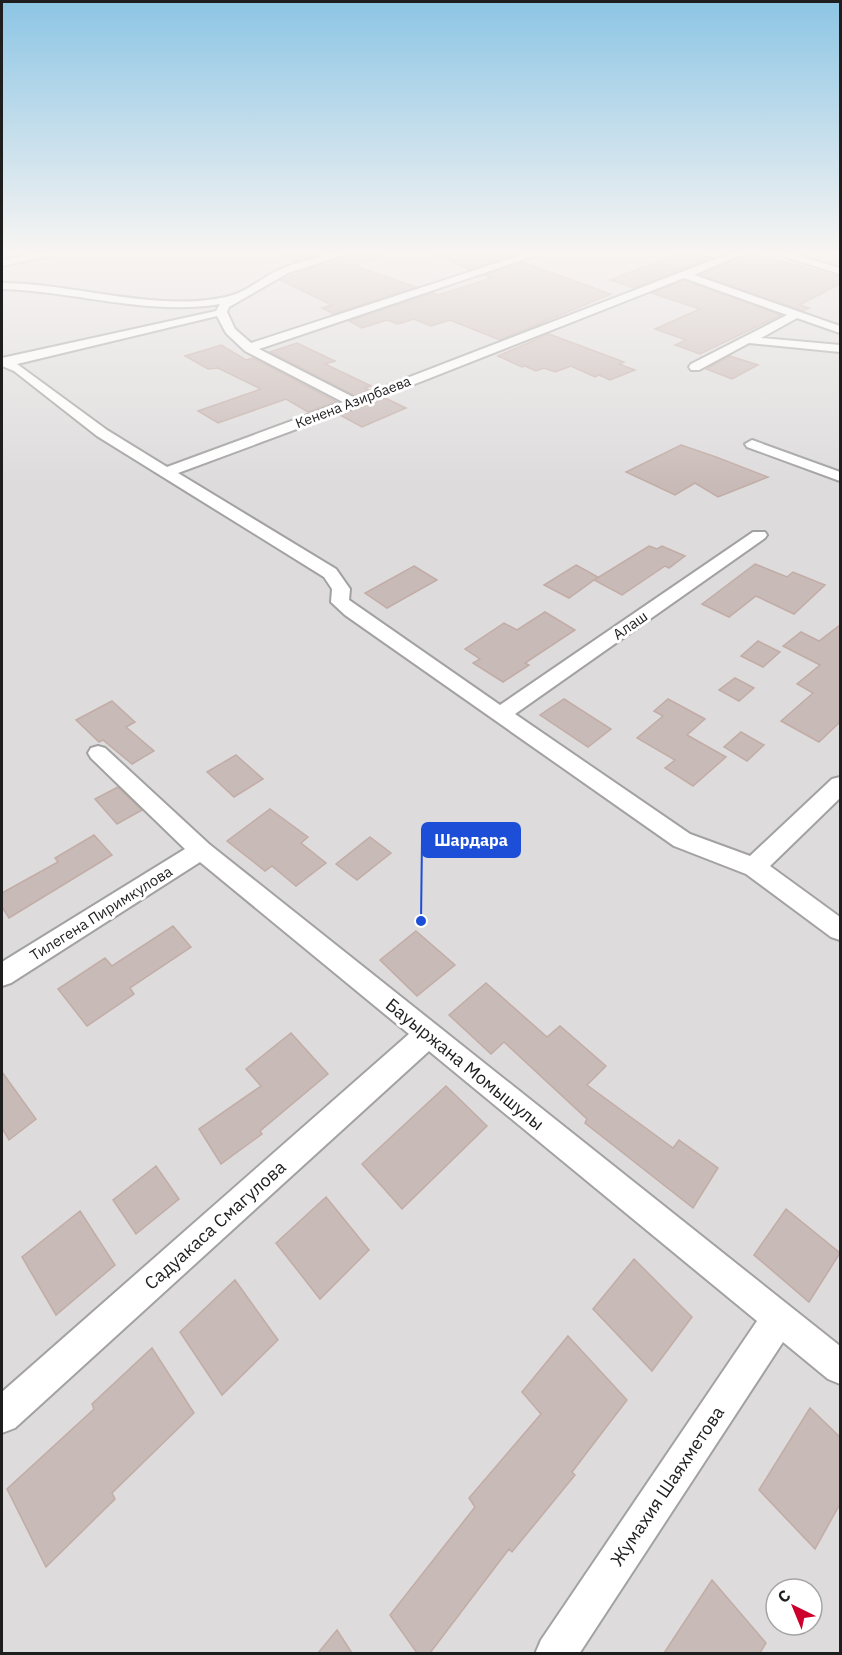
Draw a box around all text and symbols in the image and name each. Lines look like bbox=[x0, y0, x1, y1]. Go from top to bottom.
street label: Кенена Азирбаева bbox=[293, 372, 414, 432]
street label: Алаш bbox=[609, 606, 651, 644]
callout: Шардара bbox=[422, 823, 520, 857]
text: Шардара bbox=[434, 830, 508, 850]
street label: Тилегена Пиримкулова bbox=[26, 861, 176, 965]
street label: Бауыржана Момышулы bbox=[381, 993, 549, 1135]
street label: Садуакаса Смагулова bbox=[140, 1155, 291, 1295]
street label: Жумахия Шаяхметова bbox=[605, 1401, 729, 1570]
north arrow bbox=[764, 1577, 824, 1637]
text: С bbox=[773, 1585, 794, 1607]

